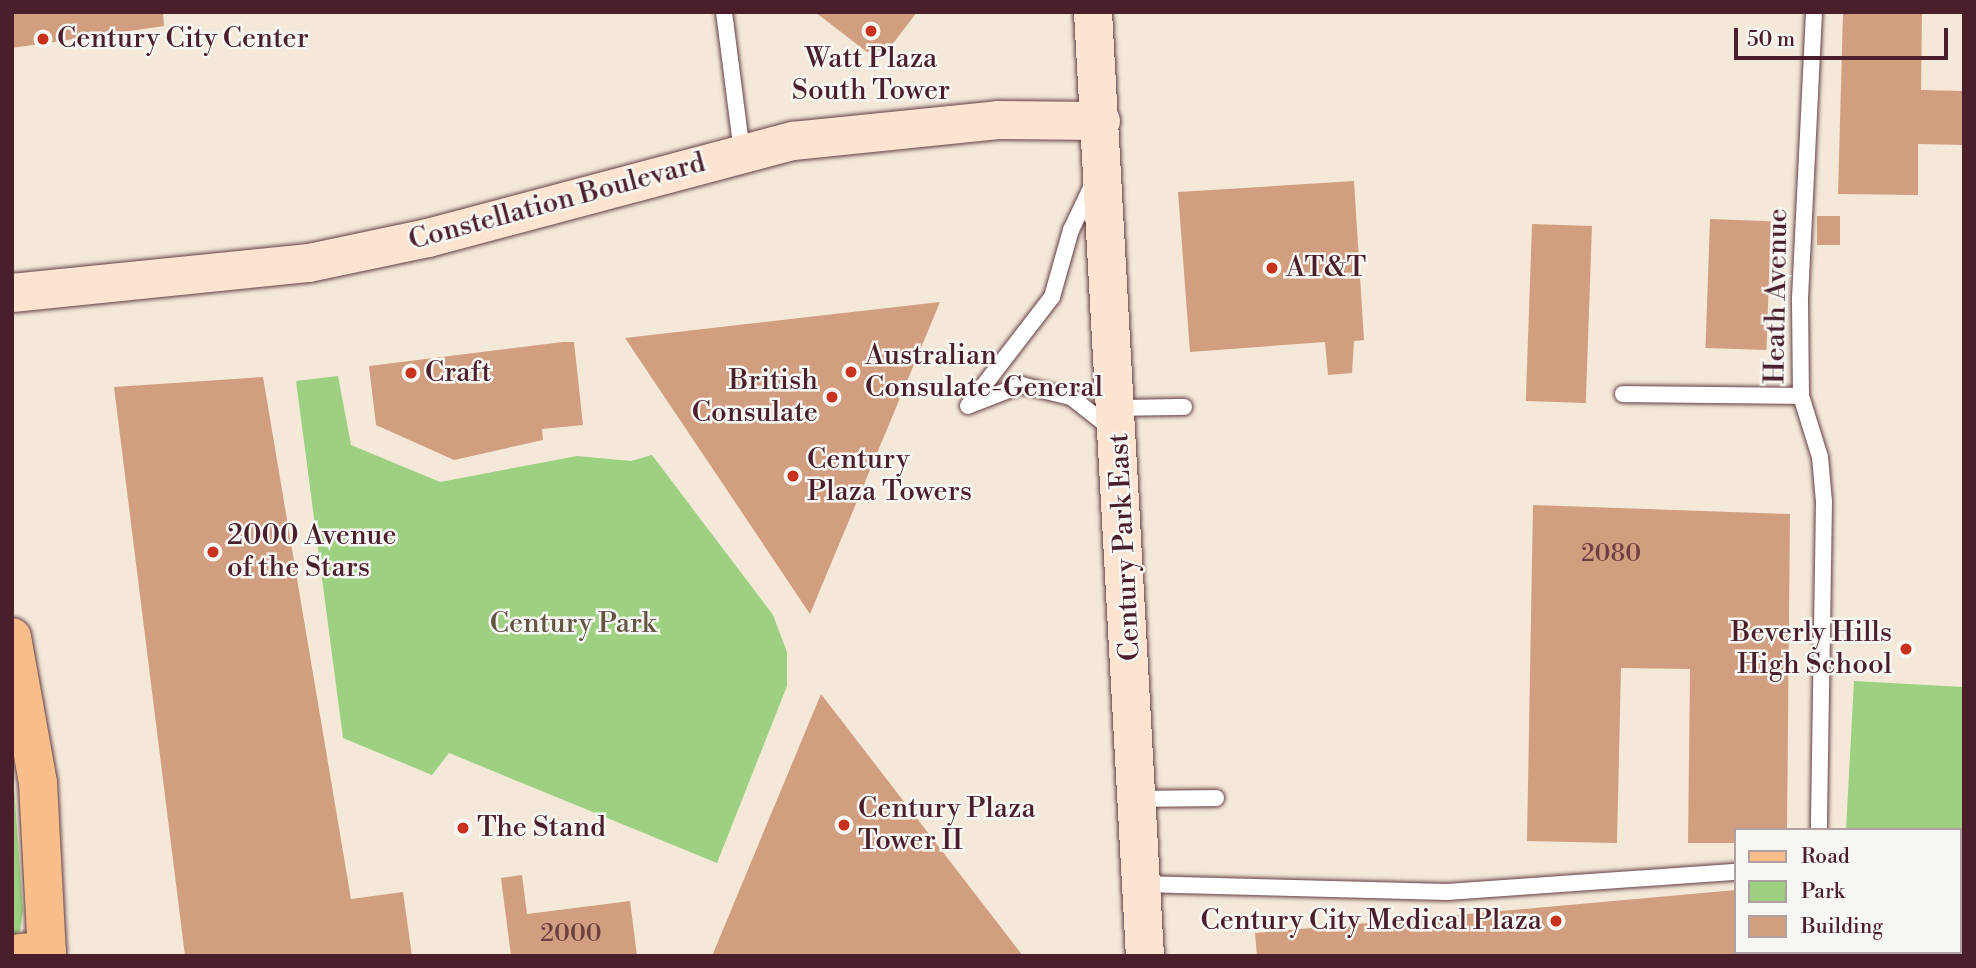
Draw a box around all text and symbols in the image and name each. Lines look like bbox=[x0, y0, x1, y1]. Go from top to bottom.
scale bar bbox=[1738, 14, 1952, 58]
place label: Century City Center bbox=[57, 22, 309, 56]
marker: Watt Plaza South Tower bbox=[863, 23, 879, 39]
text: 50 m bbox=[1747, 27, 1795, 53]
marker: Century City Center bbox=[35, 31, 51, 47]
place label: Watt Plaza South Tower bbox=[792, 42, 950, 108]
street label: Constellation Boulevard bbox=[405, 146, 709, 258]
street label: Heath Avenue bbox=[1759, 208, 1795, 384]
place label: AT&T bbox=[1286, 251, 1366, 285]
marker: AT&T bbox=[1264, 260, 1280, 276]
place label: Australian Consulate-General bbox=[865, 339, 1103, 405]
place label: Craft bbox=[425, 356, 491, 390]
place label: British Consulate bbox=[692, 364, 818, 430]
marker: Australian Consulate-General bbox=[843, 364, 859, 380]
marker: Craft bbox=[403, 365, 419, 381]
marker: British Consulate bbox=[824, 389, 840, 405]
street label: Century Park East bbox=[1102, 432, 1148, 662]
place label: Century Plaza Towers bbox=[807, 443, 972, 509]
marker: Century Plaza Towers bbox=[785, 468, 801, 484]
place label: 2000 Avenue of the Stars bbox=[227, 519, 397, 585]
house number: 2080 bbox=[1581, 541, 1641, 569]
marker: 2000 Avenue of the Stars bbox=[205, 544, 221, 560]
park label: Century Park bbox=[490, 607, 656, 641]
place label: Beverly Hills High School bbox=[1731, 616, 1892, 682]
marker: Beverly Hills High School bbox=[1898, 641, 1914, 657]
place label: Century Plaza Tower II bbox=[858, 792, 1036, 858]
place label: The Stand bbox=[477, 811, 606, 845]
marker: Century Plaza Tower II bbox=[836, 817, 852, 833]
marker: The Stand bbox=[455, 820, 471, 836]
legend bbox=[1734, 828, 1962, 954]
text: Road bbox=[1801, 844, 1850, 870]
text: Park bbox=[1801, 879, 1845, 905]
place label: Century City Medical Plaza bbox=[1201, 904, 1542, 938]
marker: Century City Medical Plaza bbox=[1548, 913, 1564, 929]
text: Building bbox=[1801, 914, 1883, 940]
house number: 2000 bbox=[540, 921, 602, 949]

